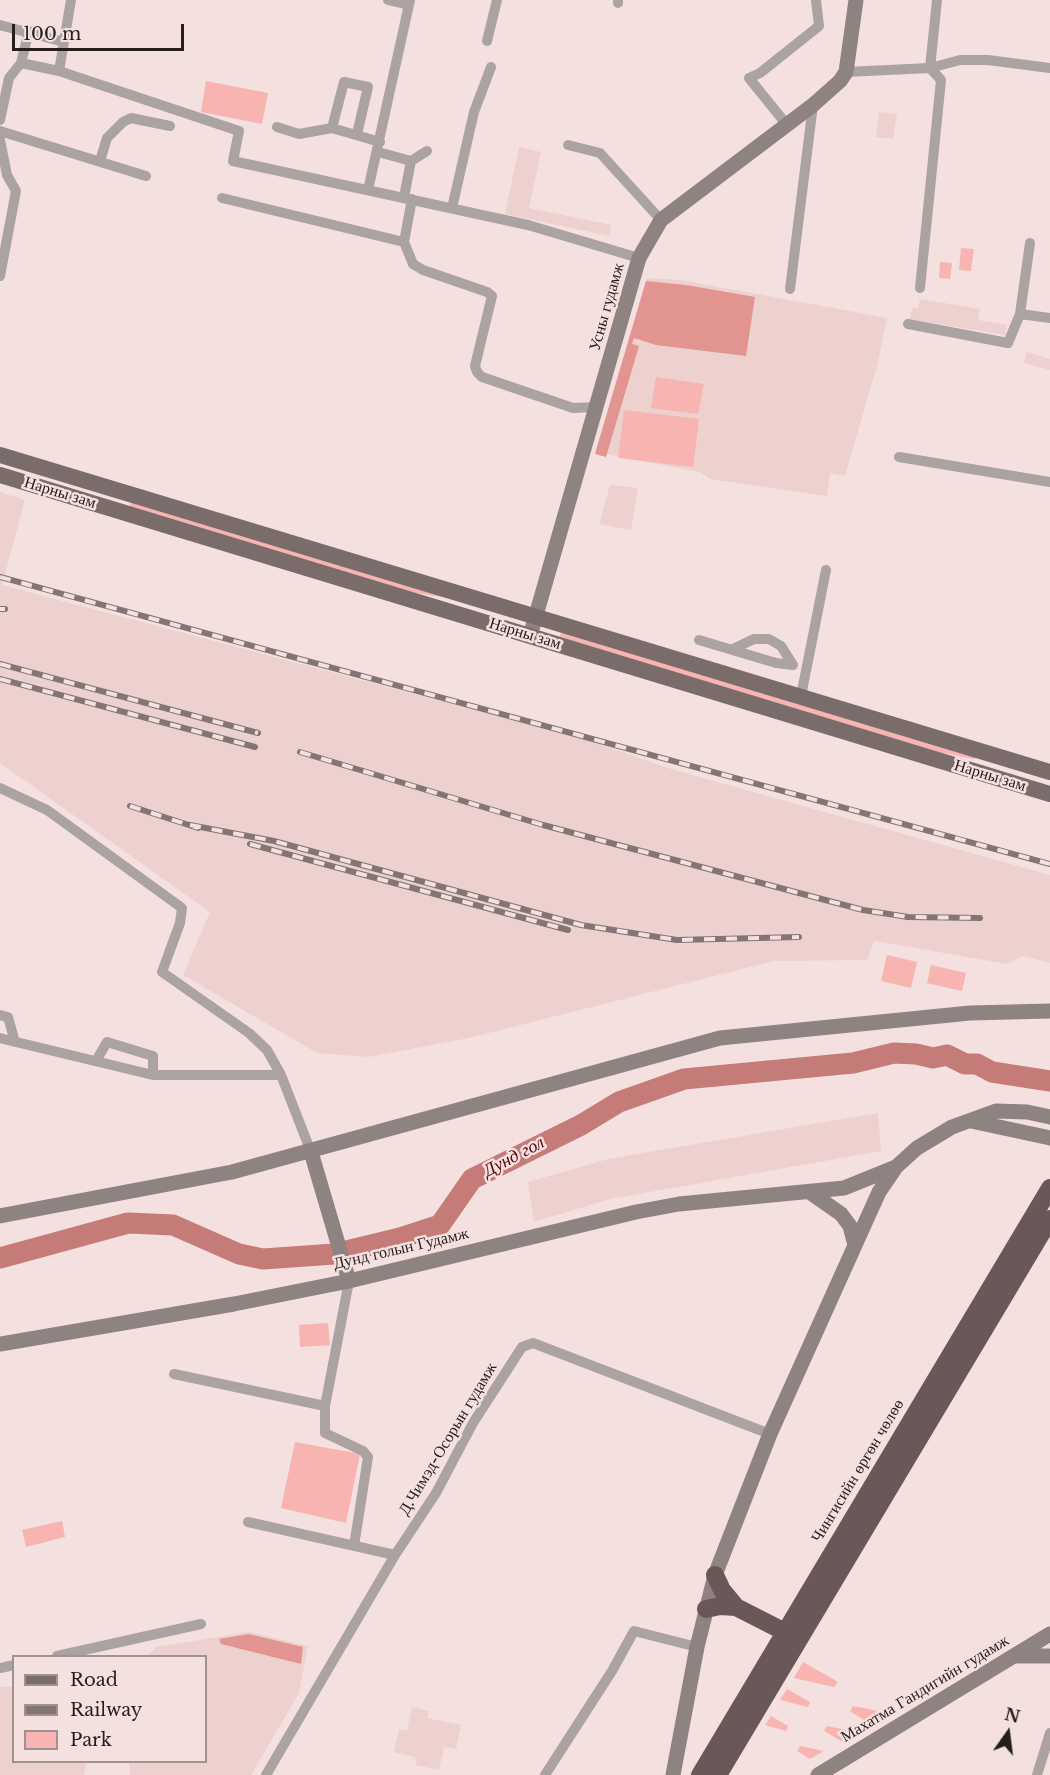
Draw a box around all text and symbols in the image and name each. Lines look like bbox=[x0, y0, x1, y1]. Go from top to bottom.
scale bar bbox=[15, 12, 188, 50]
text: 100 m bbox=[23, 23, 81, 45]
street label: Усны гудамж bbox=[584, 256, 630, 358]
street label: Нарны зам bbox=[16, 471, 104, 515]
street label: Нарны зам bbox=[481, 612, 569, 656]
street label: Нарны зам bbox=[946, 754, 1034, 798]
water label: Дунд гол bbox=[474, 1129, 554, 1185]
street label: Дунд голын Гудамж bbox=[324, 1222, 478, 1276]
street label: Д.Чимэд-Осорын гудамж bbox=[389, 1350, 507, 1528]
street label: Чингисийн өргөн чөлөө bbox=[803, 1388, 913, 1554]
street label: Махатма Гандигийн гудамж bbox=[827, 1625, 1023, 1753]
legend bbox=[12, 1655, 207, 1763]
text: Road bbox=[70, 1669, 118, 1691]
text: Railway bbox=[70, 1699, 142, 1721]
north arrow bbox=[978, 1703, 1038, 1763]
text: N bbox=[1003, 1704, 1022, 1727]
text: Park bbox=[70, 1729, 112, 1751]

